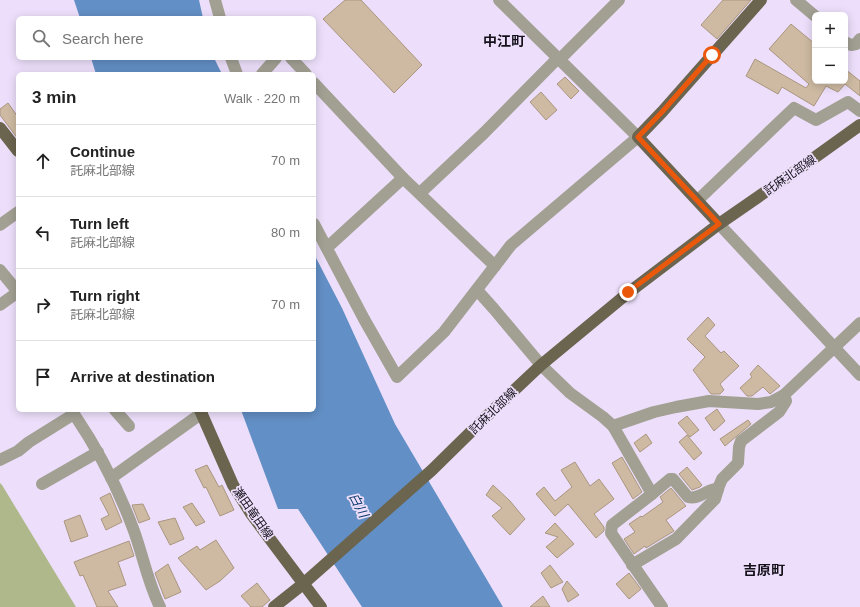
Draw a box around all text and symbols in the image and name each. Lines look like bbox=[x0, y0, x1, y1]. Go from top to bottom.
map controls bbox=[812, 12, 848, 84]
button: + bbox=[812, 12, 848, 48]
search box bbox=[16, 16, 316, 60]
icon: search bbox=[30, 27, 52, 49]
text: Search here bbox=[62, 30, 144, 47]
district label: 中江町 bbox=[483, 33, 525, 49]
route start bbox=[703, 46, 721, 64]
button: − bbox=[812, 48, 848, 84]
text: 3 min bbox=[32, 88, 76, 107]
text: Walk · 220 m bbox=[224, 91, 300, 106]
text: Continue bbox=[70, 143, 135, 160]
icon: ahead bbox=[32, 150, 54, 172]
street label: 託麻北部線 bbox=[761, 152, 819, 198]
text: 70 m bbox=[271, 153, 300, 168]
text: 託麻北部線 bbox=[70, 163, 135, 178]
text: Turn left bbox=[70, 215, 129, 232]
icon: left bbox=[32, 222, 54, 244]
text: 80 m bbox=[271, 225, 300, 240]
text: 託麻北部線 bbox=[70, 235, 135, 250]
route end bbox=[619, 283, 637, 301]
text: Turn right bbox=[70, 287, 140, 304]
icon: right bbox=[32, 294, 54, 316]
text: 70 m bbox=[271, 297, 300, 312]
text: 託麻北部線 bbox=[70, 307, 135, 322]
icon: arrive bbox=[32, 366, 54, 388]
text: Arrive at destination bbox=[70, 368, 215, 385]
street label: 託麻北部線 bbox=[467, 385, 519, 437]
street label: 瀬田竜田線 bbox=[230, 484, 276, 542]
water label: 白川 bbox=[346, 490, 372, 522]
district label: 吉原町 bbox=[743, 562, 785, 578]

